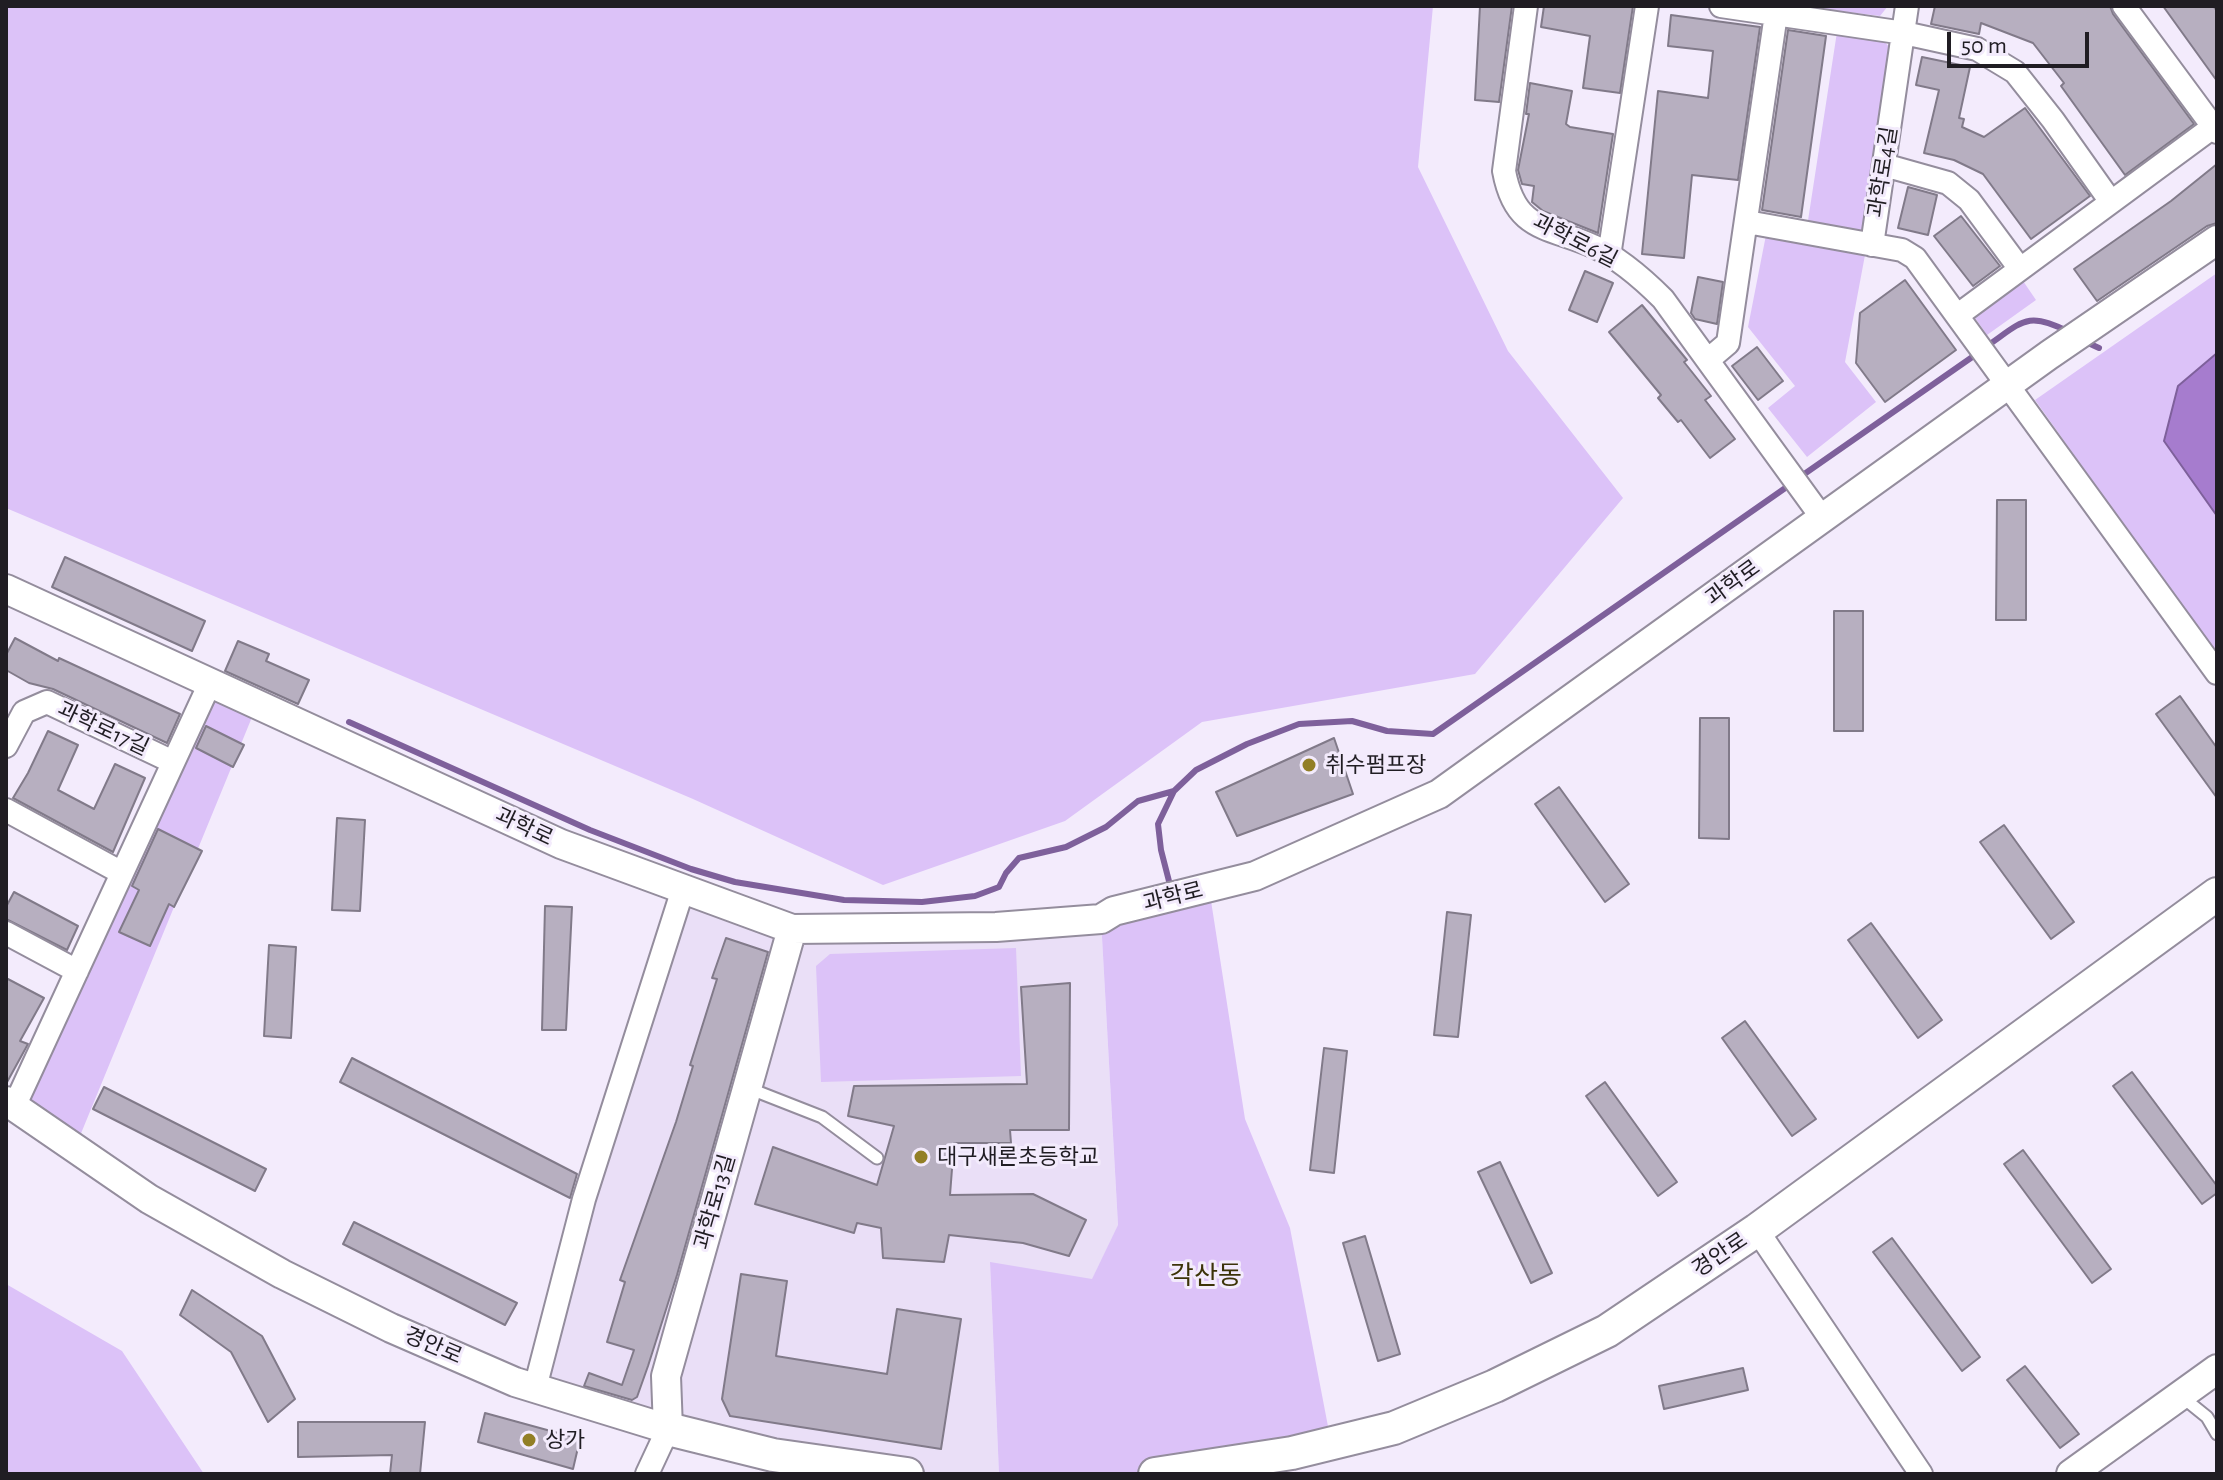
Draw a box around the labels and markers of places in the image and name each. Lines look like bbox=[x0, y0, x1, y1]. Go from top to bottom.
place label: 취수펌프장 bbox=[1325, 752, 1426, 778]
marker: 취수펌프장 bbox=[1300, 756, 1318, 774]
place label: 대구새론초등학교 bbox=[937, 1144, 1099, 1170]
marker: 대구새론초등학교 bbox=[912, 1148, 930, 1166]
place label: 상가 bbox=[545, 1427, 585, 1453]
marker: 상가 bbox=[520, 1431, 538, 1449]

